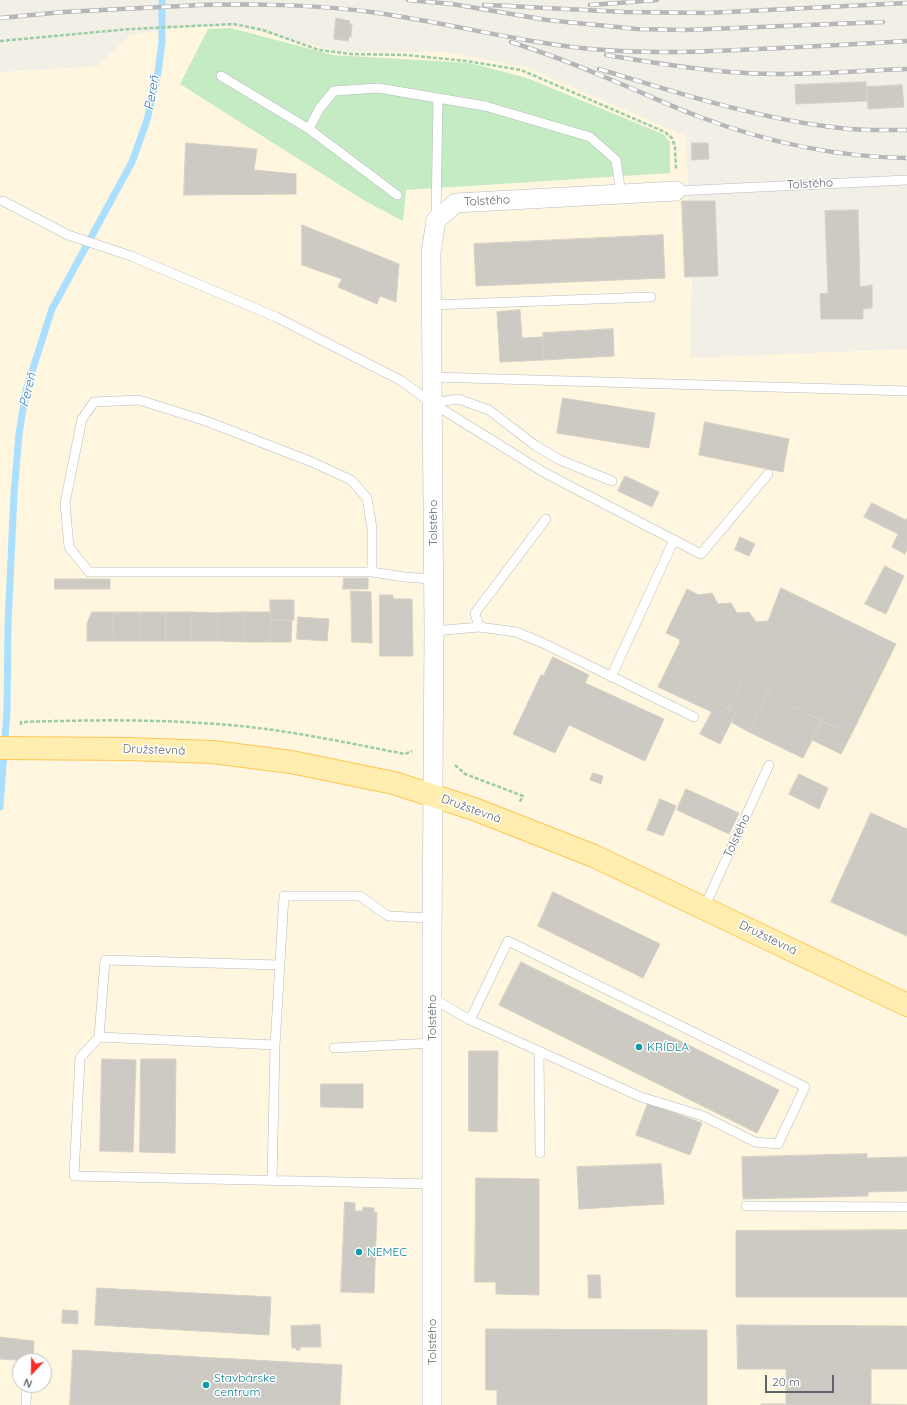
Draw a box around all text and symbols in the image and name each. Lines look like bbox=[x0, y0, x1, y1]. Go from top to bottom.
water label: Pereň bbox=[141, 75, 163, 111]
street label: Tolstého bbox=[787, 176, 833, 192]
street label: Tolstého bbox=[464, 193, 510, 209]
water label: Pereň bbox=[16, 371, 40, 409]
street label: Tolstého bbox=[426, 500, 440, 546]
street label: Družstevná bbox=[122, 742, 186, 758]
street label: Družstevná bbox=[439, 792, 503, 826]
street label: Tolstého bbox=[721, 812, 753, 860]
street label: Družstevná bbox=[737, 918, 799, 958]
street label: Tolstého bbox=[425, 995, 439, 1041]
place label: KRÍDLA bbox=[647, 1040, 689, 1054]
marker: KRÍDLA bbox=[634, 1042, 644, 1052]
place label: NEMEC bbox=[367, 1245, 407, 1259]
marker: NEMEC bbox=[354, 1247, 364, 1257]
street label: Tolstého bbox=[425, 1319, 439, 1365]
north arrow bbox=[12, 1353, 52, 1393]
scale bar bbox=[767, 1367, 836, 1393]
place label: Stavbárske centrum bbox=[214, 1371, 276, 1399]
text: 20 m bbox=[772, 1374, 800, 1389]
text: N bbox=[22, 1375, 34, 1391]
marker: Stavbárske centrum bbox=[201, 1380, 211, 1390]

